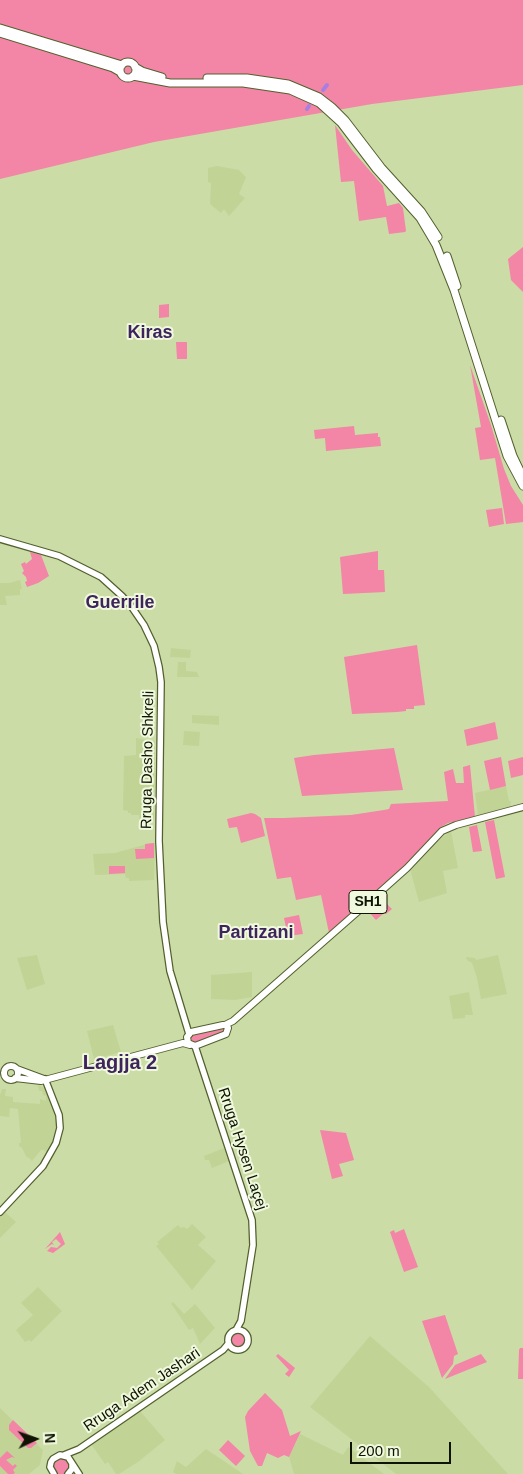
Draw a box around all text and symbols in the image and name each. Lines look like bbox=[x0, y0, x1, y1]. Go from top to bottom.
district label: Kiras bbox=[127, 322, 173, 344]
district label: Guerrile bbox=[85, 592, 155, 614]
street label: Rruga Dasho Shkreli bbox=[138, 691, 158, 829]
road number: SH1 bbox=[349, 890, 387, 914]
district label: Partizani bbox=[218, 922, 294, 944]
district label: Lagjja 2 bbox=[83, 1051, 157, 1075]
street label: Rruga Hysen Laçej bbox=[214, 1086, 270, 1212]
street label: Rruga Adem Jashari bbox=[80, 1344, 204, 1436]
north arrow bbox=[10, 1414, 60, 1464]
scale bar bbox=[353, 1432, 454, 1464]
text: N bbox=[42, 1433, 58, 1444]
text: 200 m bbox=[358, 1442, 400, 1459]

